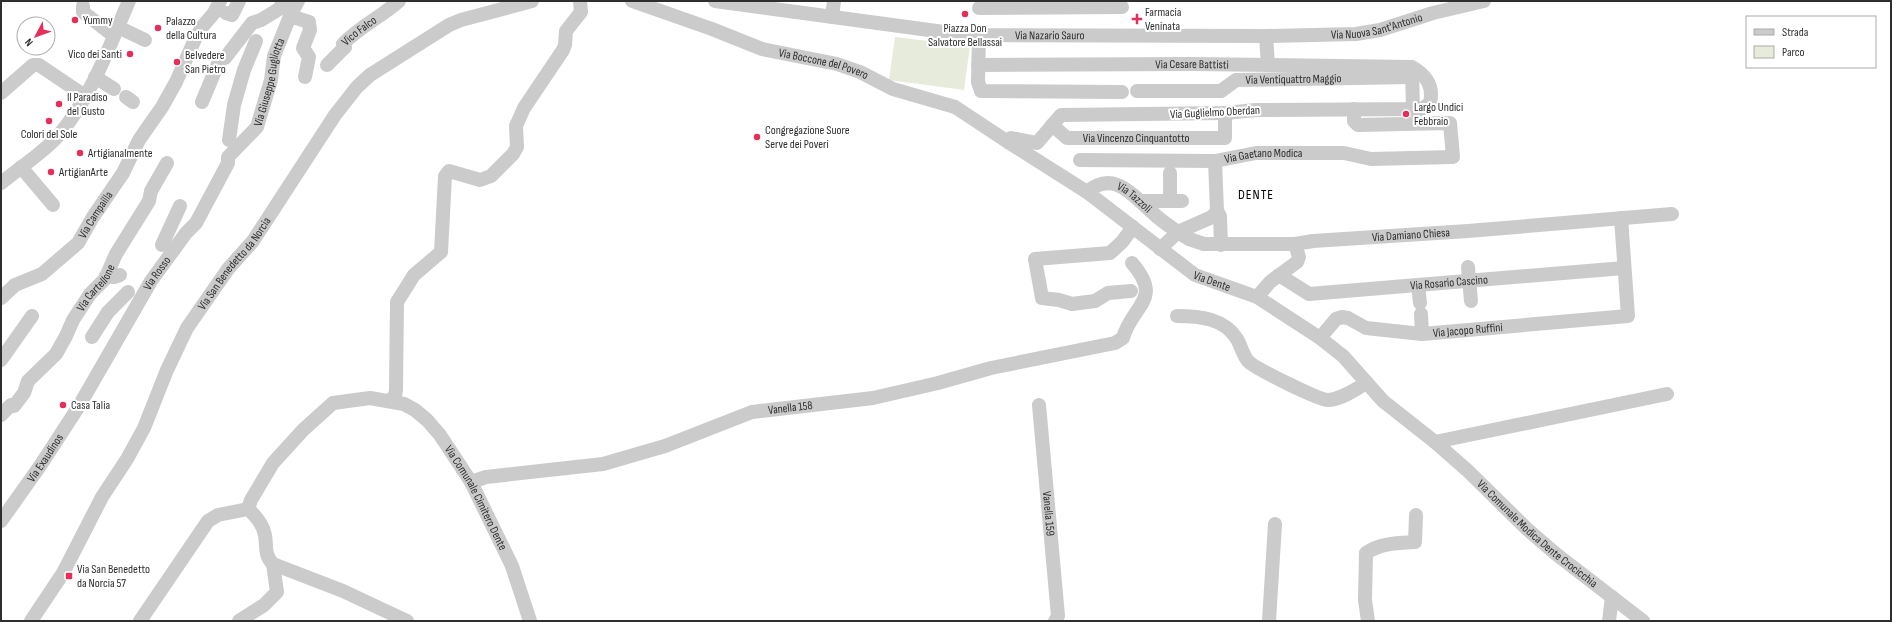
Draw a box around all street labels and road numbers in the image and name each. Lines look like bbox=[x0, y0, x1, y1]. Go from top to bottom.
street label: Via Nuova Sant'Antonio bbox=[1331, 10, 1424, 43]
street label: Vico Falco bbox=[339, 13, 380, 49]
street label: Via Nazario Sauro bbox=[1015, 28, 1085, 43]
street label: Via Giuseppe Gugliotta bbox=[251, 36, 288, 128]
street label: Via Boccone del Povero bbox=[777, 45, 871, 83]
street label: Via Cesare Battisti bbox=[1155, 57, 1229, 72]
street label: Via Ventiquattro Maggio bbox=[1245, 71, 1341, 88]
street label: Via Guglielmo Oberdan bbox=[1170, 103, 1260, 122]
street label: Via Vincenzo Cinquantotto bbox=[1083, 131, 1189, 146]
street label: Via Gaetano Modica bbox=[1223, 146, 1303, 167]
street label: Via Tazzoli bbox=[1114, 179, 1155, 216]
street label: Via Campailla bbox=[75, 188, 117, 241]
street label: Via San Benedetto da Norcia bbox=[195, 214, 275, 313]
street label: Via Damiano Chiesa bbox=[1371, 225, 1451, 245]
street label: Via Rosso bbox=[140, 254, 174, 293]
street label: Via Cartellone bbox=[74, 262, 119, 315]
street label: Via Dente bbox=[1191, 268, 1233, 295]
street label: Via Rosario Cascino bbox=[1410, 272, 1488, 294]
street label: Via Jacopo Ruffini bbox=[1432, 320, 1503, 341]
street label: Vanella 158 bbox=[767, 398, 813, 418]
street label: Via Exaudinos bbox=[24, 431, 67, 485]
street label: Via Comunale Cimitero Dente bbox=[441, 443, 510, 553]
street label: Via Comunale Modica Dente Crocicchia bbox=[1473, 477, 1601, 591]
street label: Vanella 159 bbox=[1039, 491, 1058, 537]

